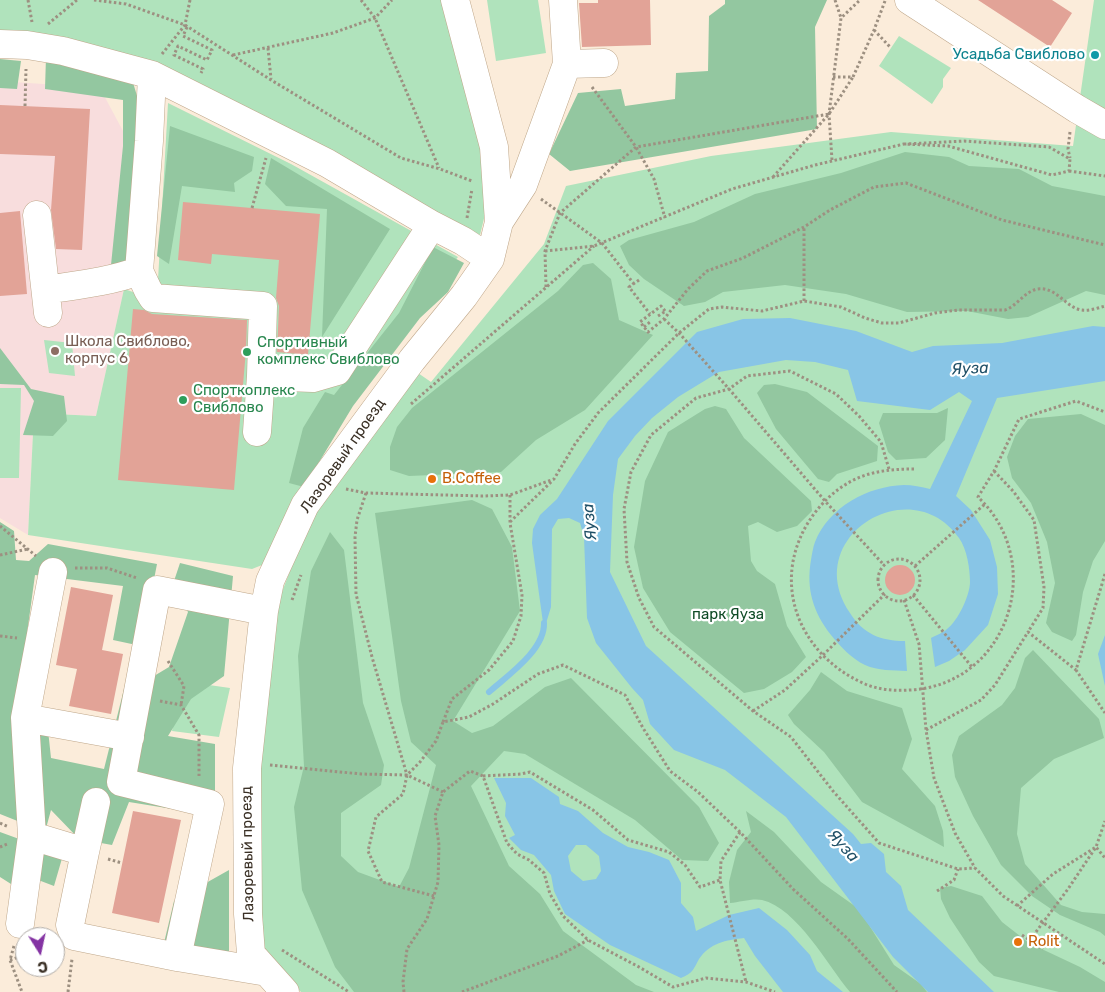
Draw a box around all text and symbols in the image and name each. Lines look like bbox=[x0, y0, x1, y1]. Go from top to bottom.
place label: Усадьба Свиблово bbox=[953, 46, 1085, 64]
marker: Усадьба Свиблово bbox=[1089, 49, 1101, 61]
place label: Школа Свиблово, корпус 6 bbox=[65, 333, 190, 368]
place label: Спортивный комплекс Свиблово bbox=[257, 334, 400, 369]
marker: Школа Свиблово, корпус 6 bbox=[49, 345, 61, 357]
marker: Спортивный комплекс Свиблово bbox=[241, 346, 253, 358]
water label: Яуза bbox=[951, 358, 989, 380]
place label: Спорткоплекс Свиблово bbox=[193, 382, 295, 417]
marker: Спорткоплекс Свиблово bbox=[177, 394, 189, 406]
street label: Лазоревый проезд bbox=[297, 395, 389, 517]
place label: B.Coffee bbox=[442, 470, 501, 488]
marker: B.Coffee bbox=[426, 473, 438, 485]
water label: Яуза bbox=[579, 503, 601, 541]
park label: парк Яуза bbox=[692, 606, 764, 624]
street label: Лазоревый проезд bbox=[238, 786, 258, 922]
water label: Яуза bbox=[823, 826, 863, 866]
north arrow bbox=[15, 927, 65, 977]
place label: Rolit bbox=[1028, 933, 1059, 951]
marker: Rolit bbox=[1012, 936, 1024, 948]
text: С bbox=[36, 957, 49, 976]

